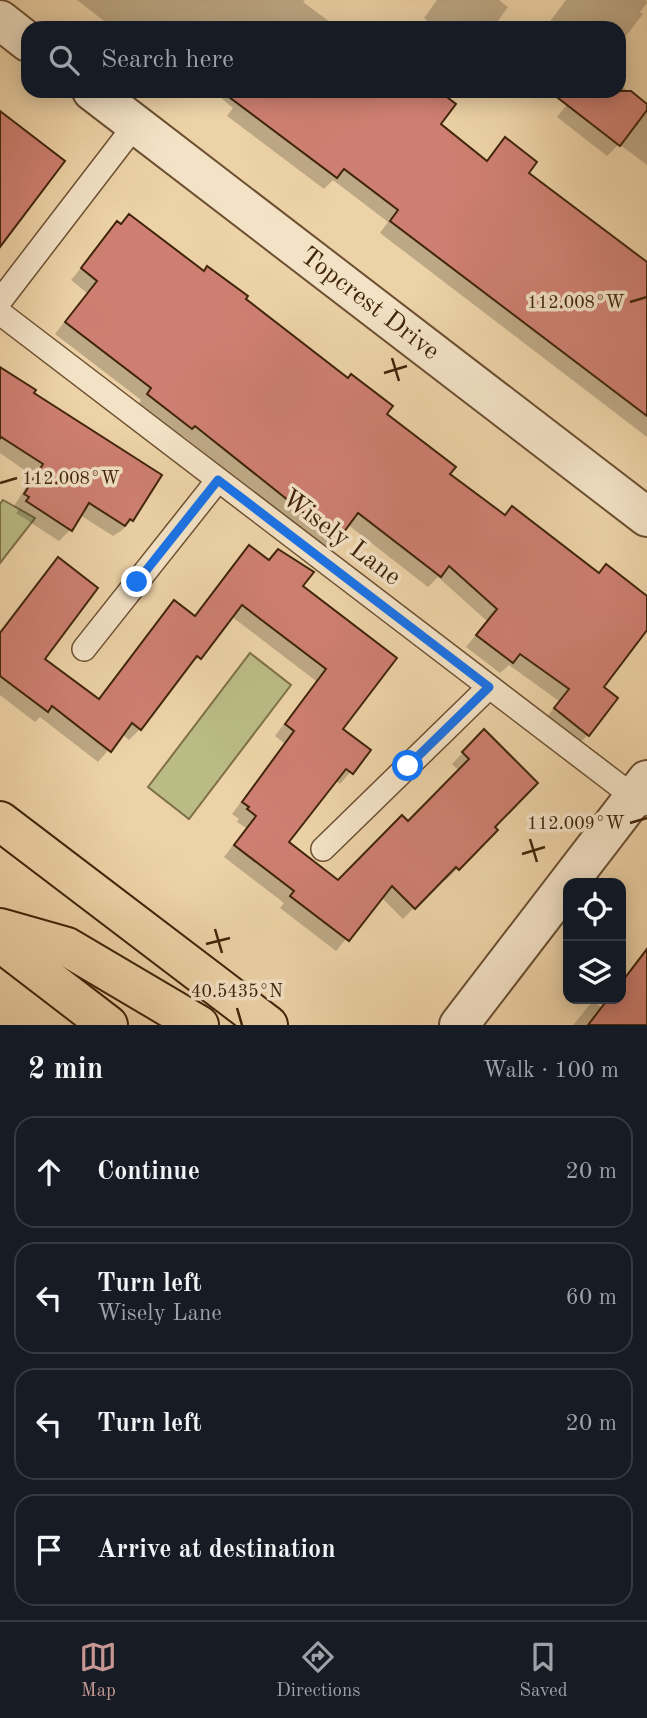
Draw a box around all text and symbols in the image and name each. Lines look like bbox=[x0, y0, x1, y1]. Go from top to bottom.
search box bbox=[21, 21, 626, 98]
icon: search bbox=[45, 41, 83, 79]
text: Search here bbox=[101, 47, 234, 73]
street label: Topcrest Drive bbox=[295, 243, 444, 365]
text: 112.008°W bbox=[527, 294, 625, 312]
text: 112.008°W bbox=[22, 470, 120, 488]
street label: Wisely Lane bbox=[277, 485, 405, 591]
route end bbox=[121, 566, 152, 597]
route start bbox=[392, 750, 423, 781]
text: 112.009°W bbox=[527, 815, 625, 833]
map controls bbox=[563, 878, 626, 1004]
button: locate bbox=[563, 878, 626, 941]
button: layers bbox=[563, 941, 626, 1004]
text: 40.5435°N bbox=[191, 983, 283, 1001]
text: 2 min bbox=[28, 1055, 103, 1085]
text: Walk · 100 m bbox=[483, 1059, 619, 1082]
icon: ahead bbox=[30, 1153, 68, 1191]
text: Continue bbox=[97, 1159, 200, 1185]
text: 20 m bbox=[566, 1160, 617, 1183]
text: Turn left bbox=[97, 1271, 202, 1297]
icon: left bbox=[30, 1279, 68, 1317]
text: 60 m bbox=[566, 1286, 617, 1309]
text: Wisely Lane bbox=[97, 1302, 222, 1325]
icon: left bbox=[30, 1405, 68, 1443]
text: Turn left bbox=[97, 1411, 202, 1437]
text: 20 m bbox=[566, 1412, 617, 1435]
icon: arrive bbox=[30, 1531, 68, 1569]
text: Arrive at destination bbox=[97, 1537, 336, 1563]
tab: Map bbox=[79, 1638, 117, 1703]
tab: Directions bbox=[276, 1638, 361, 1703]
tab: Saved bbox=[519, 1638, 568, 1703]

